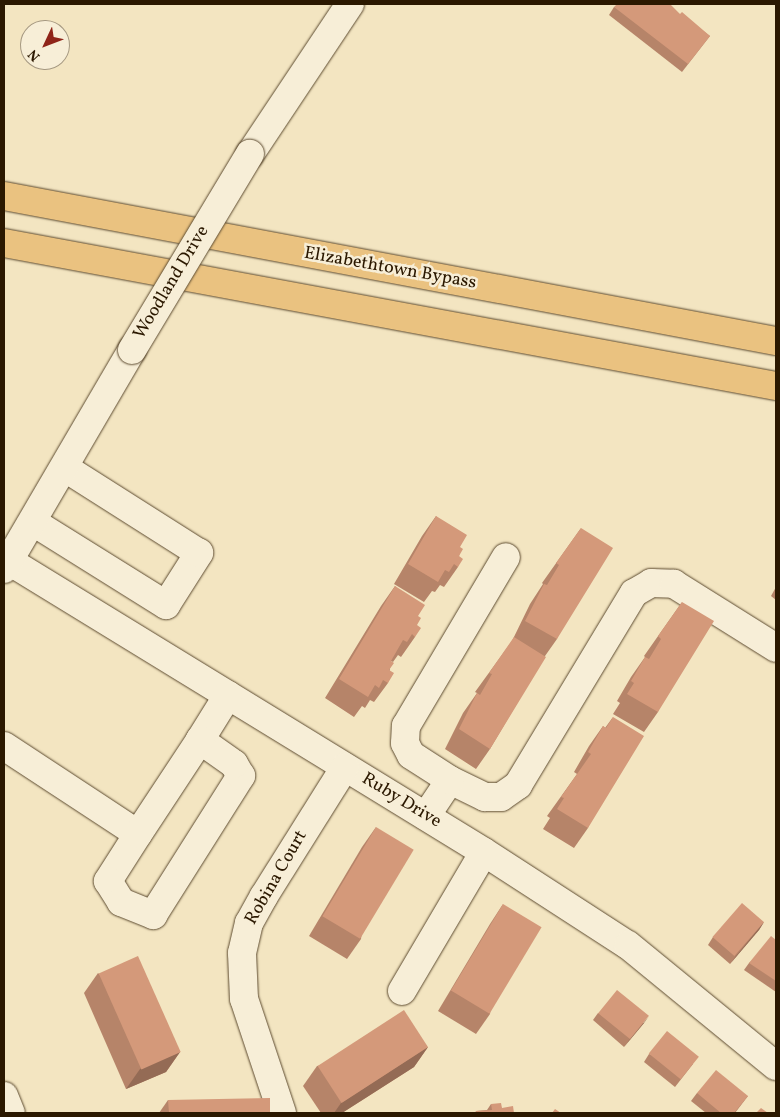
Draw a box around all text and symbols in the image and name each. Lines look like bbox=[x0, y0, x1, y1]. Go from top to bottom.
north arrow bbox=[20, 20, 70, 70]
text: N bbox=[24, 45, 45, 65]
street label: Woodland Drive bbox=[130, 222, 214, 344]
street label: Elizabethtown Bypass bbox=[302, 243, 478, 295]
street label: Ruby Drive bbox=[357, 769, 445, 833]
street label: Robina Court bbox=[241, 827, 313, 929]

